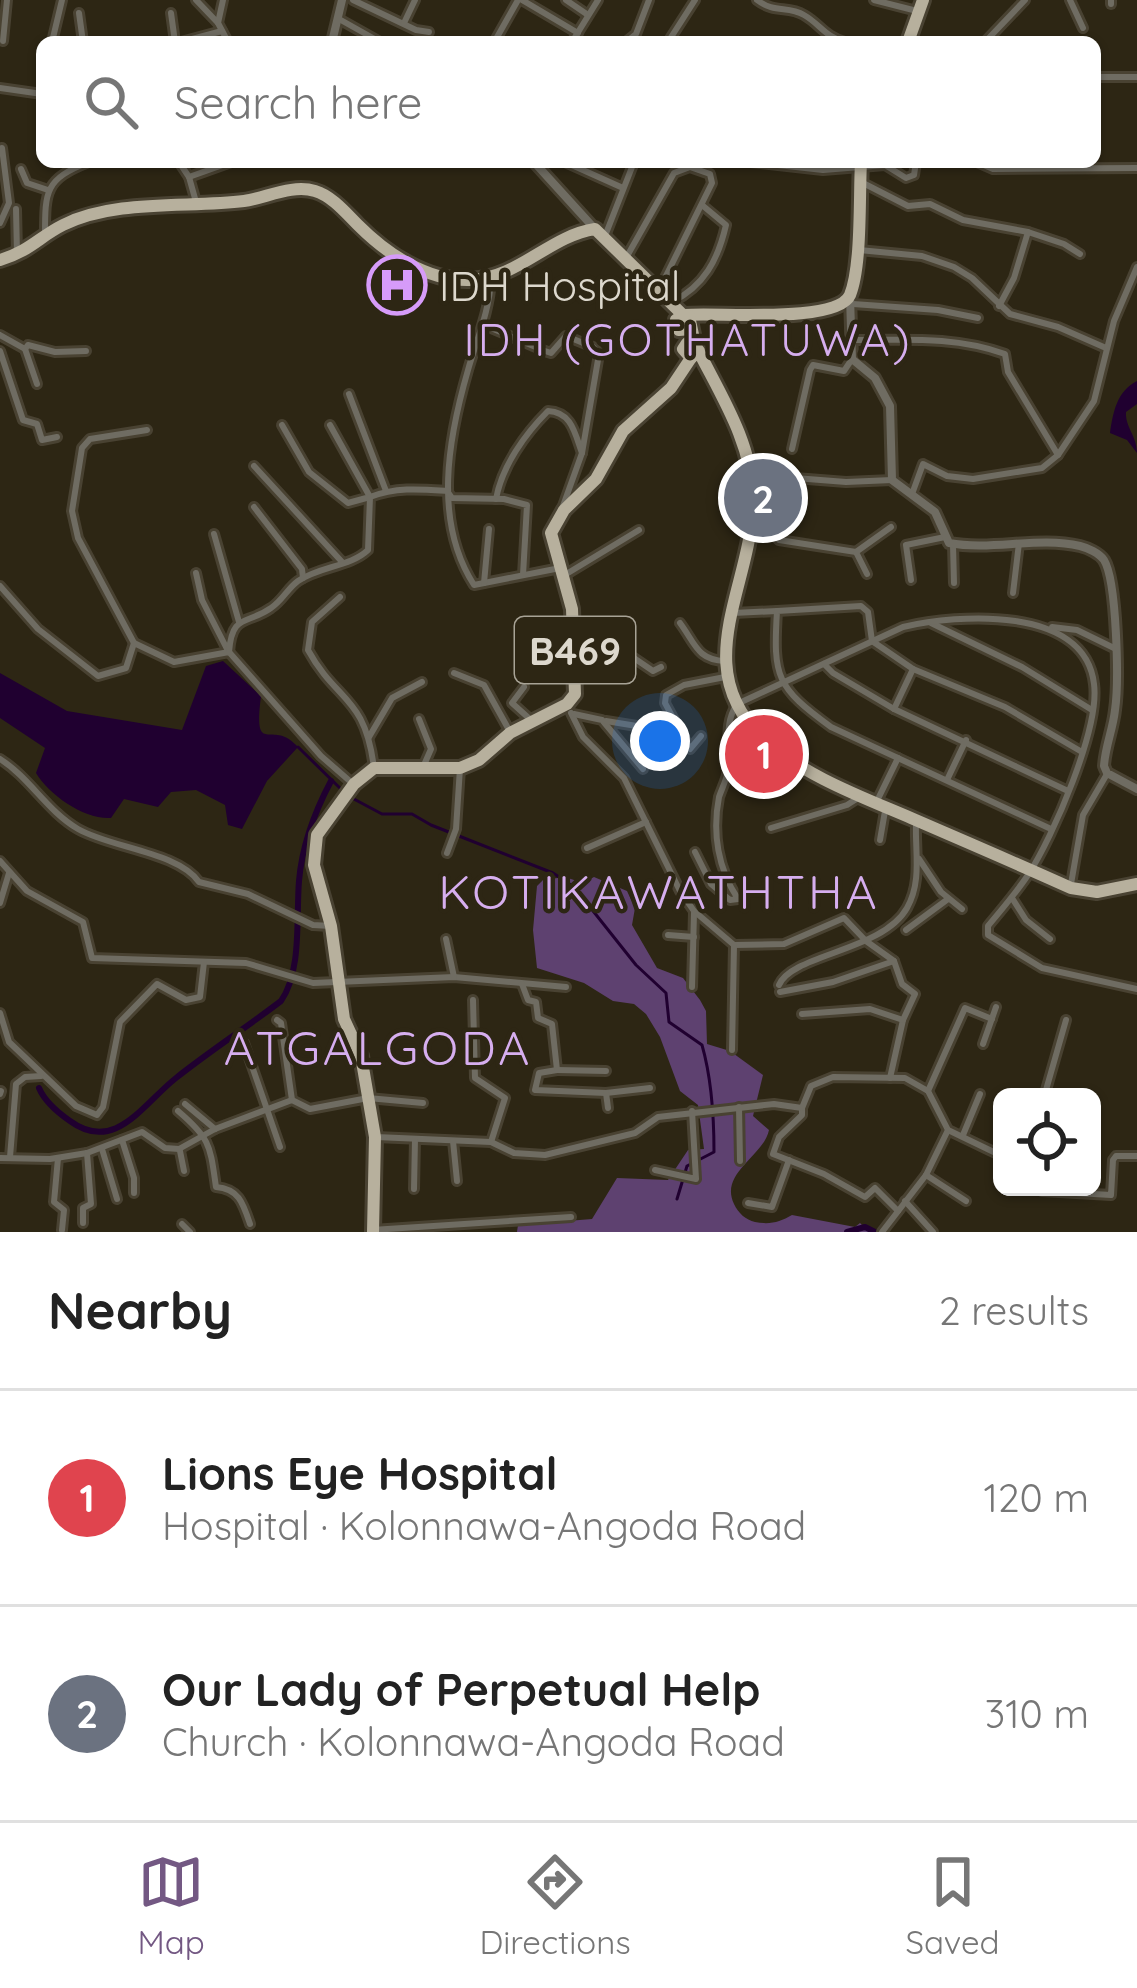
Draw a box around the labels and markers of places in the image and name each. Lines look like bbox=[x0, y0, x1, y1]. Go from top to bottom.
hospital icon: IDH Hospital bbox=[366, 254, 428, 316]
place label: IDH Hospital bbox=[439, 259, 681, 312]
pin: 2 bbox=[724, 453, 802, 543]
pin: 1 bbox=[725, 709, 803, 799]

